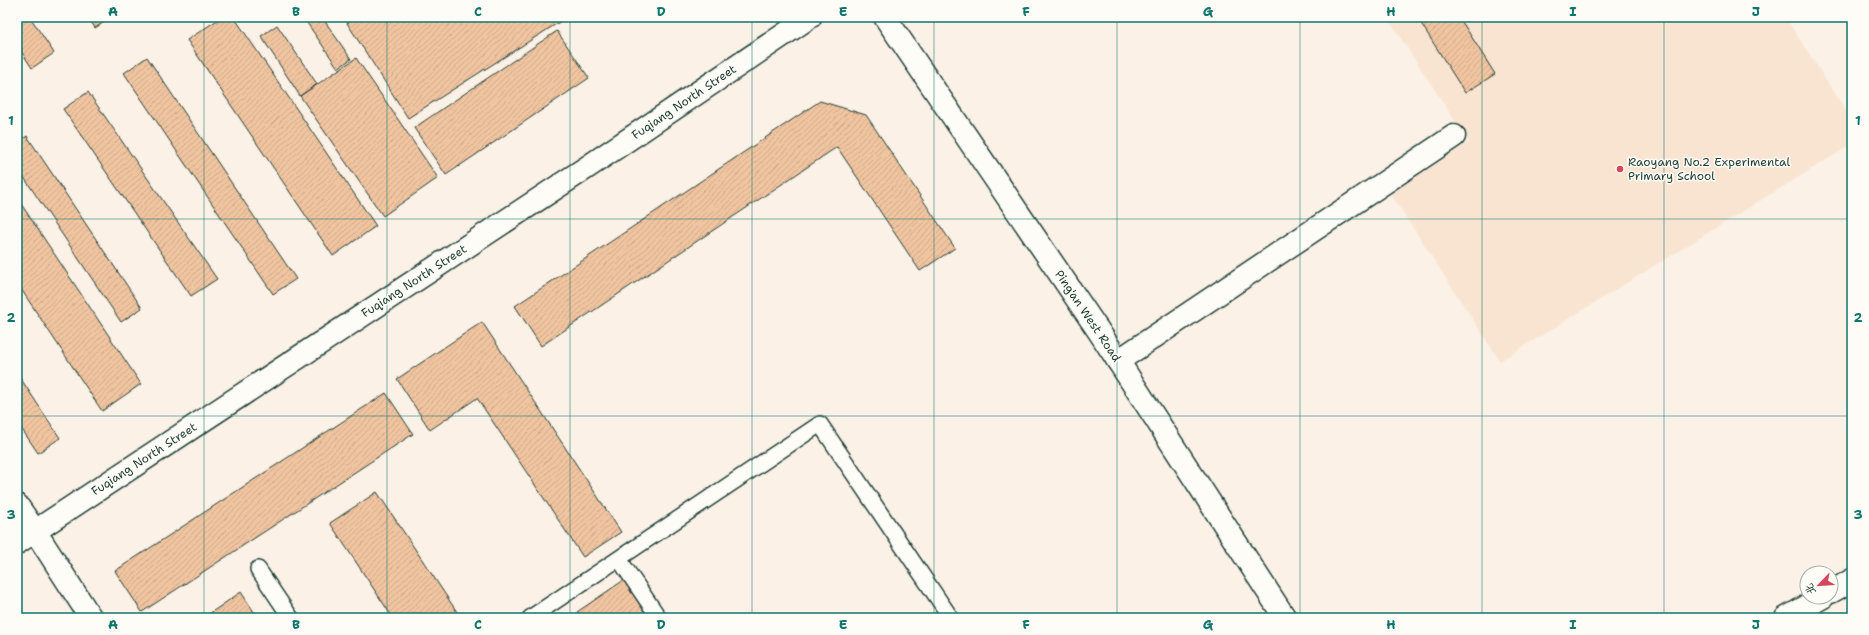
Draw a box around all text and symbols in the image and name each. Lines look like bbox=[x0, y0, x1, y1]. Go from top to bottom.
text: A bbox=[108, 3, 118, 20]
text: B bbox=[292, 3, 300, 20]
text: C bbox=[474, 3, 482, 20]
text: D bbox=[656, 3, 666, 20]
text: E bbox=[839, 3, 848, 20]
text: F bbox=[1022, 3, 1030, 20]
text: G bbox=[1203, 3, 1214, 20]
text: H bbox=[1386, 3, 1396, 20]
text: I bbox=[1569, 3, 1577, 20]
text: J bbox=[1752, 3, 1760, 20]
street label: Fuqiang North Street bbox=[629, 61, 739, 143]
text: 1 bbox=[8, 112, 14, 129]
text: 1 bbox=[1855, 112, 1861, 129]
place label: Raoyang No.2 Experimental Primary School bbox=[1628, 154, 1791, 184]
marker: Raoyang No.2 Experimental Primary School bbox=[1615, 164, 1625, 174]
street label: Fuqiang North Street bbox=[358, 241, 470, 321]
street label: Ping'an West Road bbox=[1051, 267, 1125, 365]
text: 2 bbox=[6, 309, 16, 326]
text: 2 bbox=[1853, 309, 1863, 326]
street label: Fuqiang North Street bbox=[88, 419, 200, 499]
text: 3 bbox=[6, 506, 16, 523]
text: 3 bbox=[1853, 506, 1863, 523]
north arrow bbox=[1799, 565, 1839, 605]
text: 北 bbox=[1801, 581, 1820, 597]
text: A bbox=[108, 616, 118, 633]
text: B bbox=[292, 616, 300, 633]
text: C bbox=[474, 616, 482, 633]
text: D bbox=[656, 616, 666, 633]
text: E bbox=[839, 616, 848, 633]
text: F bbox=[1022, 616, 1030, 633]
text: G bbox=[1203, 616, 1214, 633]
text: H bbox=[1386, 616, 1396, 633]
text: I bbox=[1569, 616, 1577, 633]
text: J bbox=[1752, 616, 1760, 633]

